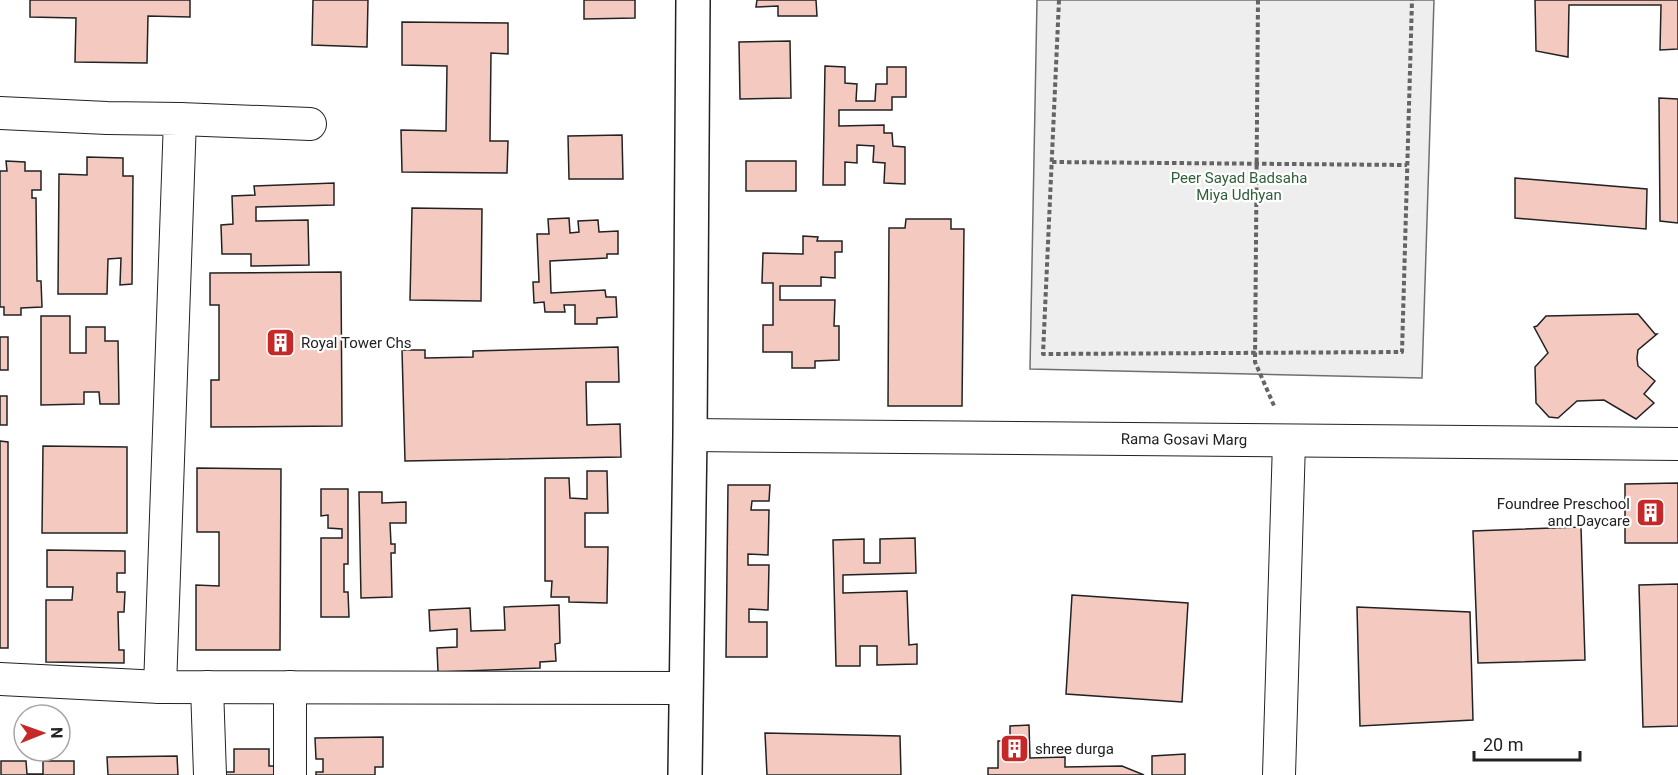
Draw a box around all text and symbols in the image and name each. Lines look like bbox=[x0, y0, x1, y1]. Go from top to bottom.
park label: Peer Sayad Badsaha Miya Udhyan bbox=[1171, 169, 1307, 204]
building icon: Royal Tower Chs bbox=[264, 327, 296, 359]
place label: Royal Tower Chs bbox=[301, 334, 412, 352]
street label: Rama Gosavi Marg bbox=[1121, 430, 1247, 449]
place label: Foundree Preschool and Daycare bbox=[1497, 495, 1630, 530]
building icon: Foundree Preschool and Daycare bbox=[1635, 497, 1667, 529]
north arrow bbox=[12, 703, 72, 763]
scale bar bbox=[1474, 724, 1580, 762]
text: N bbox=[47, 727, 66, 739]
building icon: shree durga bbox=[998, 733, 1030, 765]
text: 20 m bbox=[1483, 734, 1523, 755]
place label: shree durga bbox=[1035, 740, 1114, 758]

